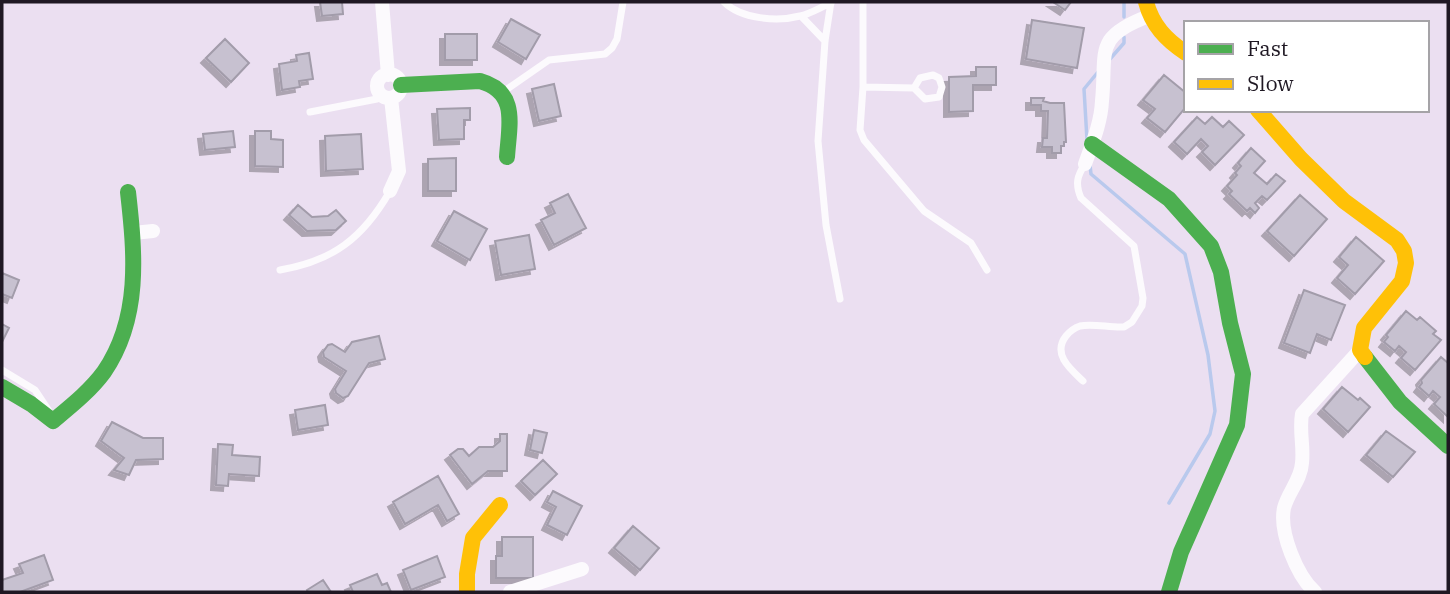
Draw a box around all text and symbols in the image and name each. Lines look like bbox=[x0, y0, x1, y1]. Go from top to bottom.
legend bbox=[1184, 21, 1429, 112]
text: Fast bbox=[1247, 34, 1288, 62]
text: Slow bbox=[1247, 69, 1294, 97]

